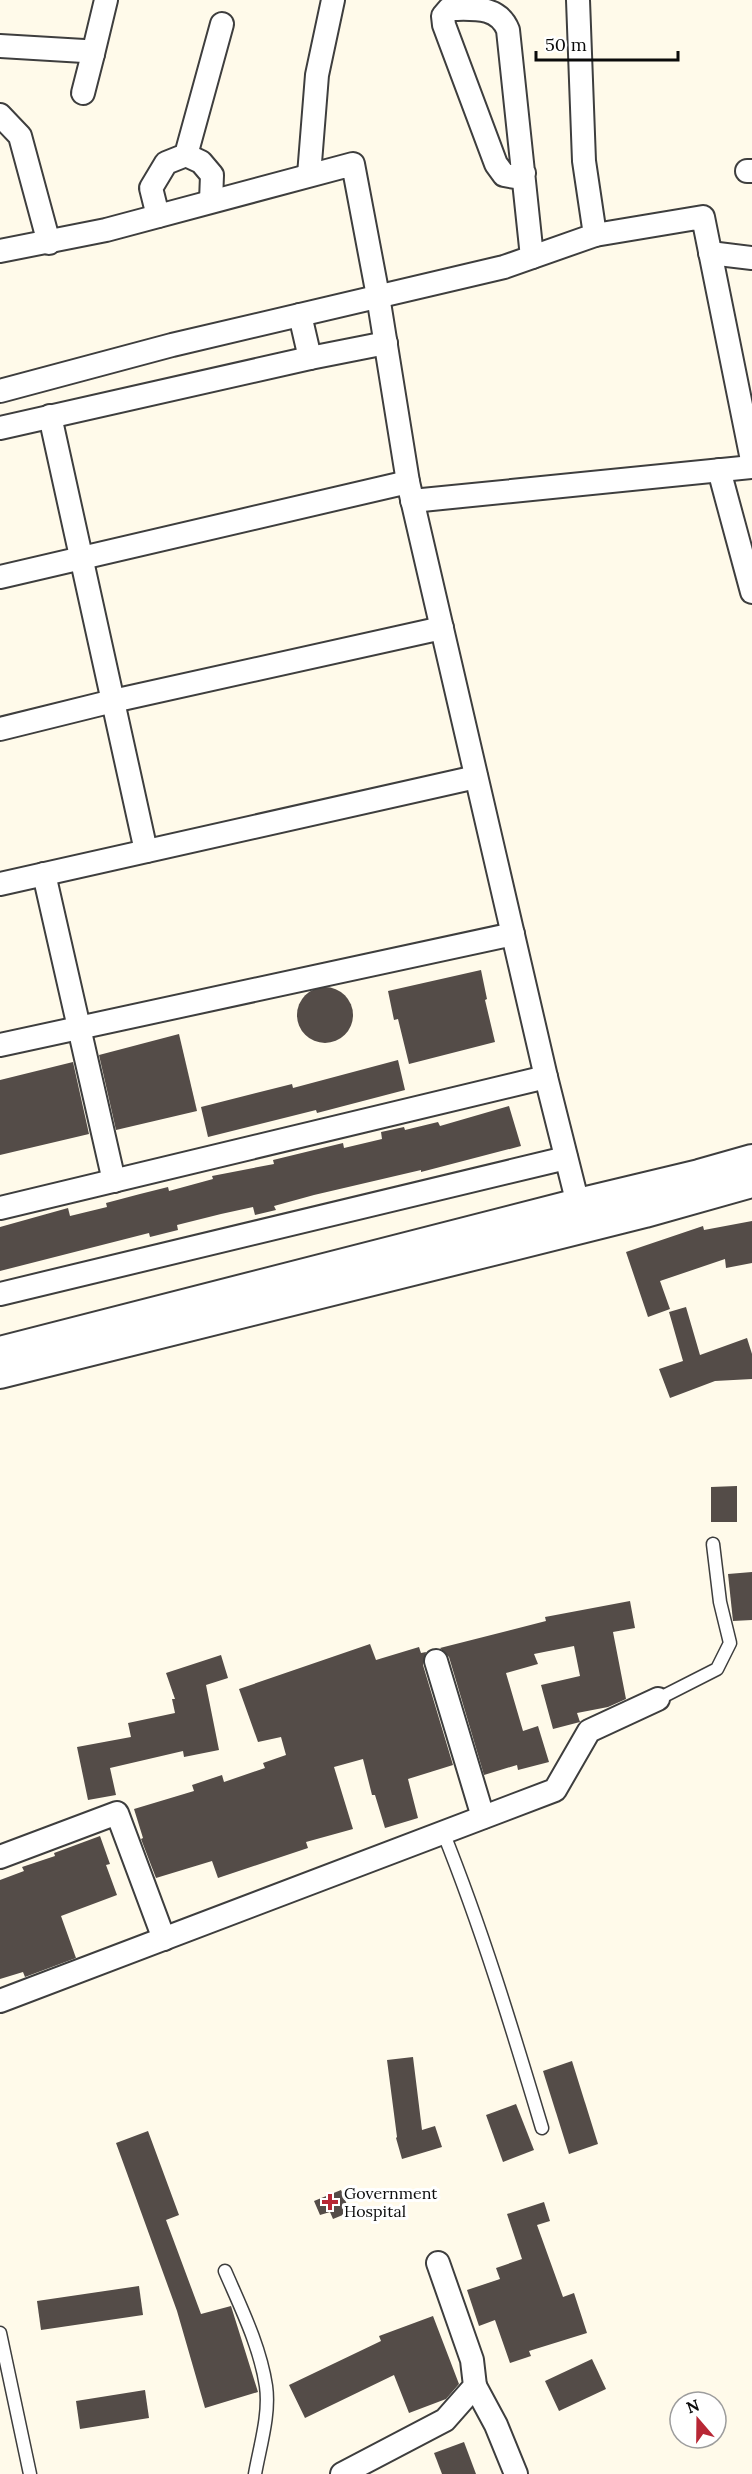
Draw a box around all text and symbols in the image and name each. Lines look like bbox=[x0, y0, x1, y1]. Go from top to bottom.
scale bar bbox=[536, 24, 678, 62]
text: 50 m bbox=[545, 33, 587, 56]
place label: Government Hospital bbox=[344, 2183, 438, 2221]
marker: Government Hospital bbox=[321, 2193, 339, 2211]
north arrow bbox=[668, 2390, 728, 2450]
text: N bbox=[684, 2394, 702, 2417]

